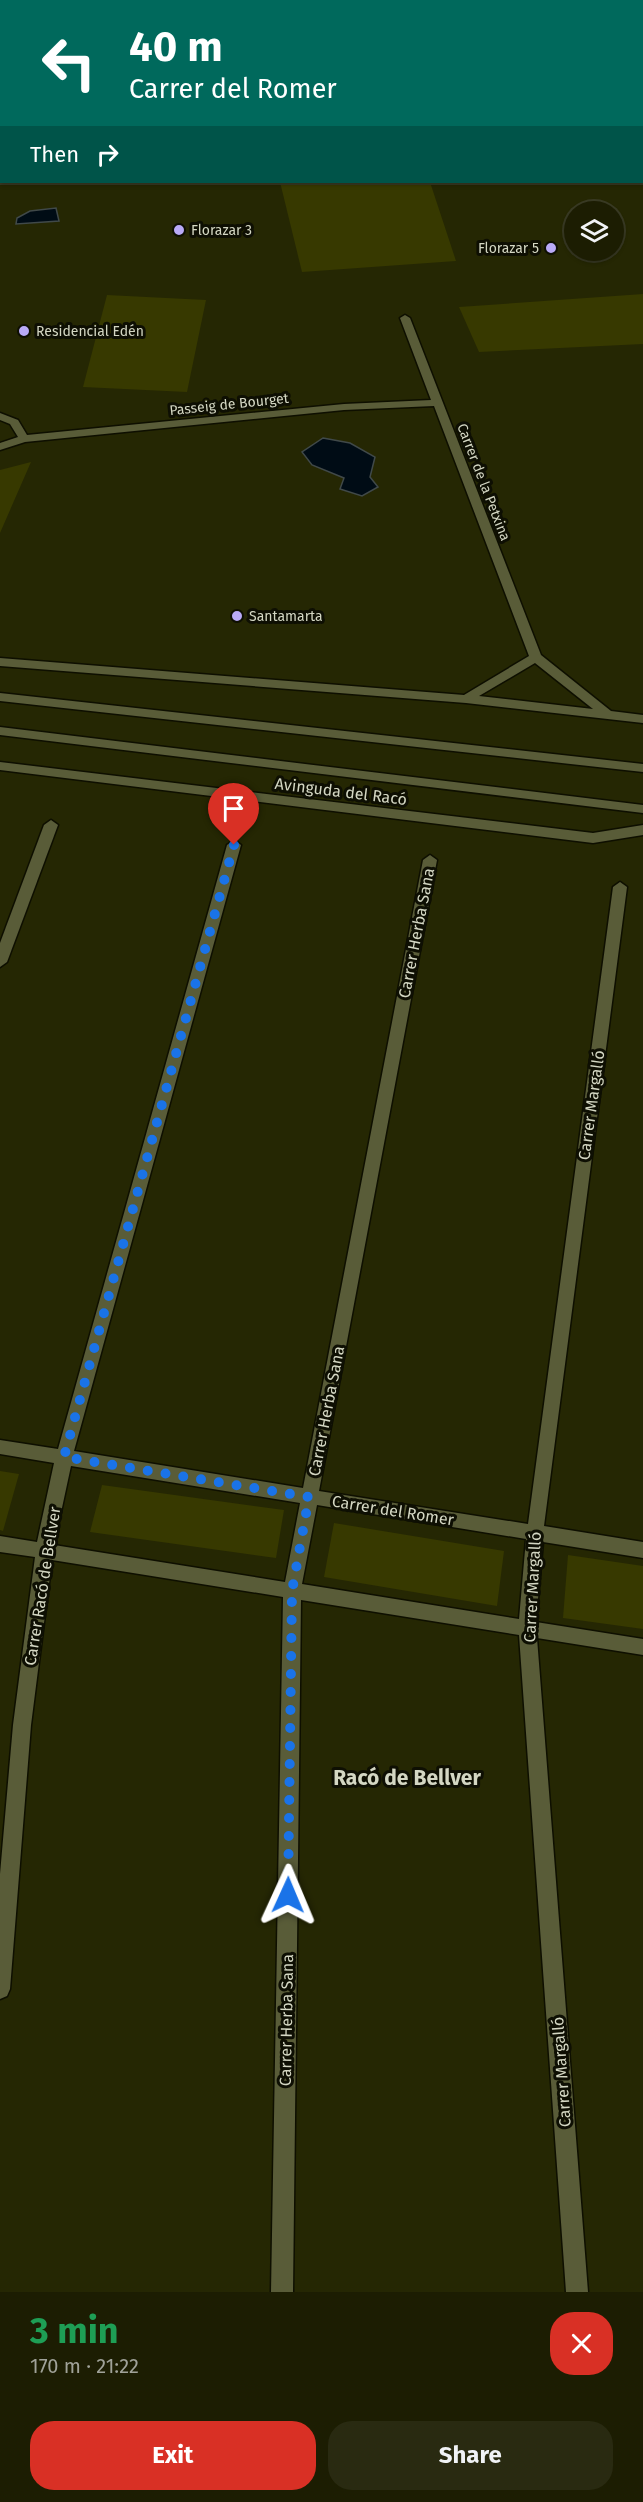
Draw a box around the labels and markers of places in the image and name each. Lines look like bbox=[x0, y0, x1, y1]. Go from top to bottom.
place label: Florazar 3 bbox=[191, 222, 252, 239]
marker: Florazar 3 bbox=[172, 223, 186, 237]
place label: Florazar 5 bbox=[478, 240, 539, 257]
marker: Florazar 5 bbox=[544, 241, 558, 255]
place label: Residencial Edén bbox=[36, 323, 144, 340]
marker: Residencial Edén bbox=[17, 324, 31, 338]
place label: Santamarta bbox=[249, 608, 323, 625]
marker: Santamarta bbox=[230, 609, 244, 623]
pin bbox=[208, 783, 259, 845]

